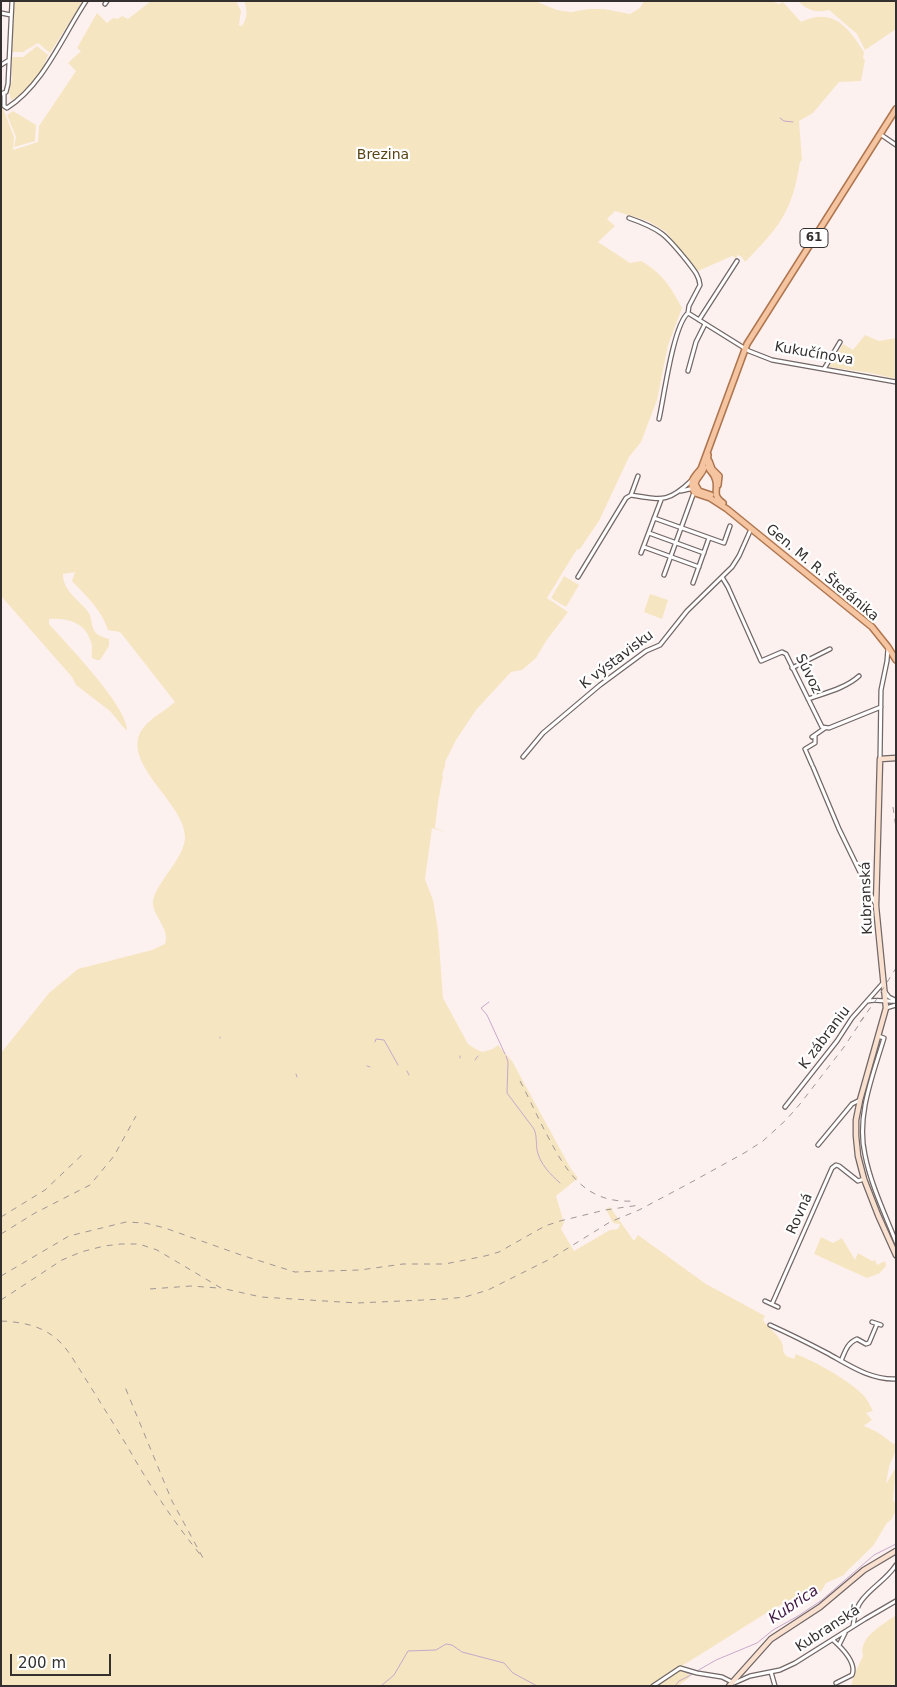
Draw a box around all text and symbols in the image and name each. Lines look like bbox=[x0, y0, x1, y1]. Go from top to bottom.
park label: Brezina bbox=[357, 147, 409, 163]
road number: 61 bbox=[800, 228, 828, 248]
street label: Kukučínova bbox=[773, 339, 855, 369]
street label: Gen. M. R. Štefánika bbox=[762, 521, 882, 625]
street label: K výstavisku bbox=[577, 627, 657, 693]
street label: Súvoz bbox=[791, 651, 825, 697]
street label: Kubranská bbox=[857, 861, 877, 935]
street label: K zábraniu bbox=[796, 1003, 854, 1073]
street label: Rovná bbox=[783, 1191, 817, 1237]
water label: Kubrica bbox=[766, 1582, 822, 1628]
street label: Kubranská bbox=[793, 1602, 863, 1656]
scale bar bbox=[12, 1644, 114, 1676]
text: 200 m bbox=[18, 1654, 66, 1672]

